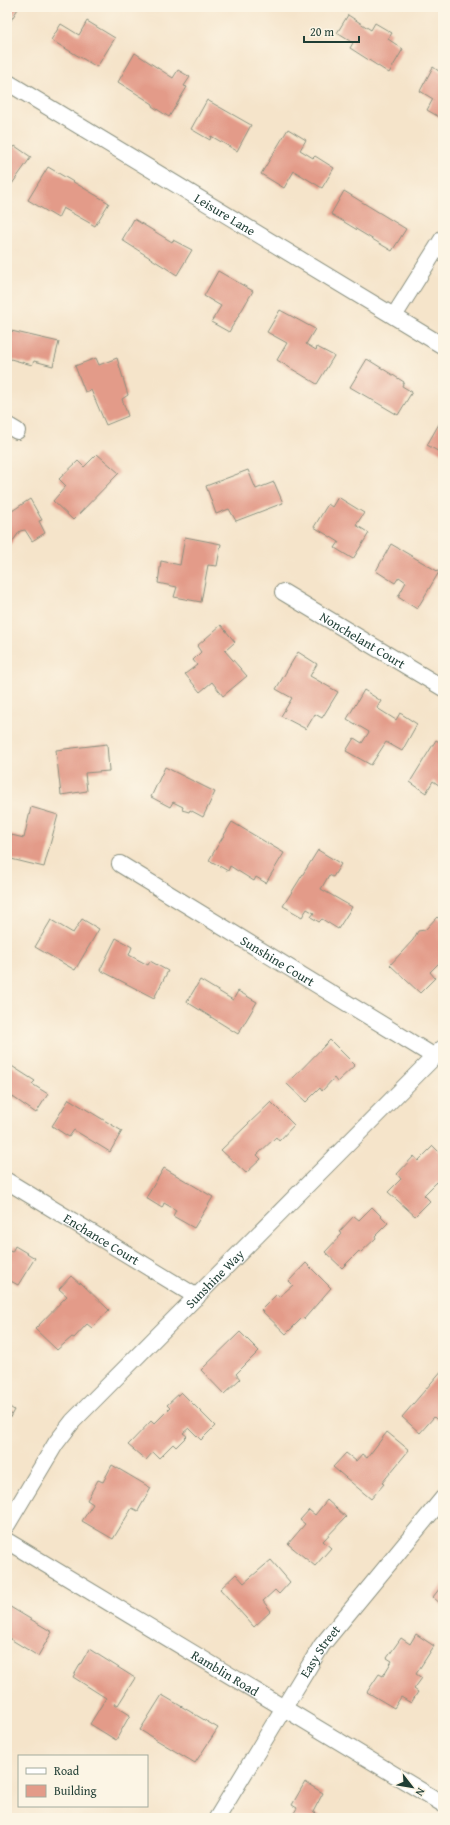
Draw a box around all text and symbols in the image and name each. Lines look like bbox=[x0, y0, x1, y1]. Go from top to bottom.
scale bar bbox=[304, 18, 359, 44]
text: 20 m bbox=[310, 23, 334, 40]
street label: Leisure Lane bbox=[191, 188, 259, 240]
street label: Nonchelant Court bbox=[316, 607, 409, 673]
street label: Sunshine Court bbox=[237, 931, 319, 991]
street label: Enchance Court bbox=[60, 1208, 144, 1269]
street label: Sunshine Way bbox=[181, 1244, 248, 1312]
street label: Easy Street bbox=[295, 1620, 345, 1681]
street label: Ramblin Road bbox=[188, 1645, 263, 1700]
legend bbox=[18, 1755, 148, 1807]
text: Road bbox=[54, 1762, 80, 1779]
north arrow bbox=[392, 1767, 432, 1807]
text: Building bbox=[54, 1782, 97, 1799]
text: N bbox=[411, 1785, 429, 1800]

